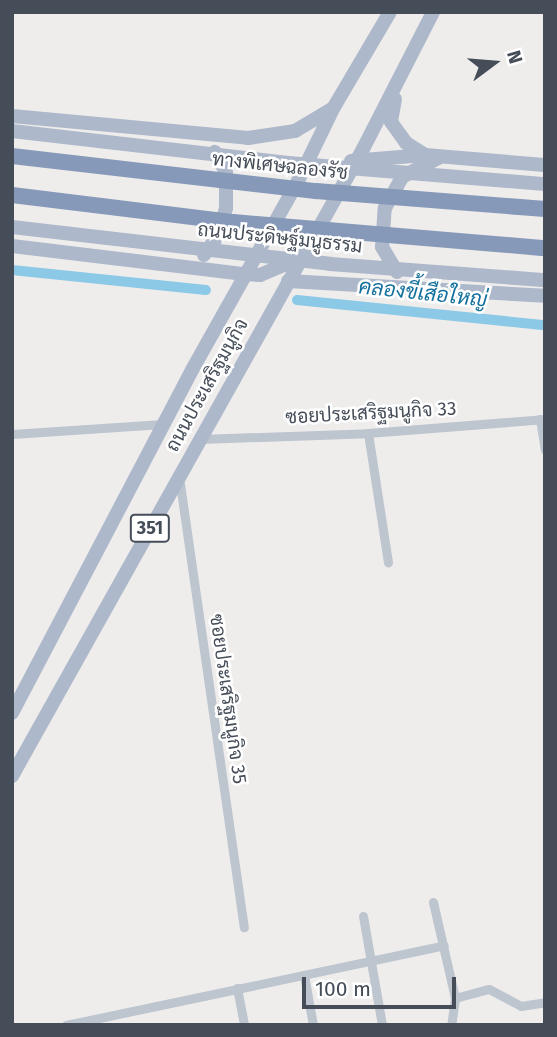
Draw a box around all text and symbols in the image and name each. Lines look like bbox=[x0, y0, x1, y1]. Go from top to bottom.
north arrow bbox=[459, 28, 529, 98]
text: N bbox=[502, 48, 527, 66]
street label: ทางพิเศษฉลองรัช bbox=[211, 148, 349, 184]
street label: ถนนประดิษฐ์มนูธรรม bbox=[197, 218, 363, 258]
water label: คลองขี้เสือใหญ่ bbox=[357, 274, 489, 312]
street label: ถนนประเสริฐมนูกิจ bbox=[161, 314, 253, 456]
street label: ซอยประเสริฐมนูกิจ 33 bbox=[285, 397, 457, 429]
road number: 351 bbox=[129, 514, 171, 542]
street label: ซอยประเสริฐมนูกิจ 35 bbox=[205, 613, 251, 785]
scale bar bbox=[305, 964, 459, 1008]
text: 100 m bbox=[315, 976, 371, 1002]

